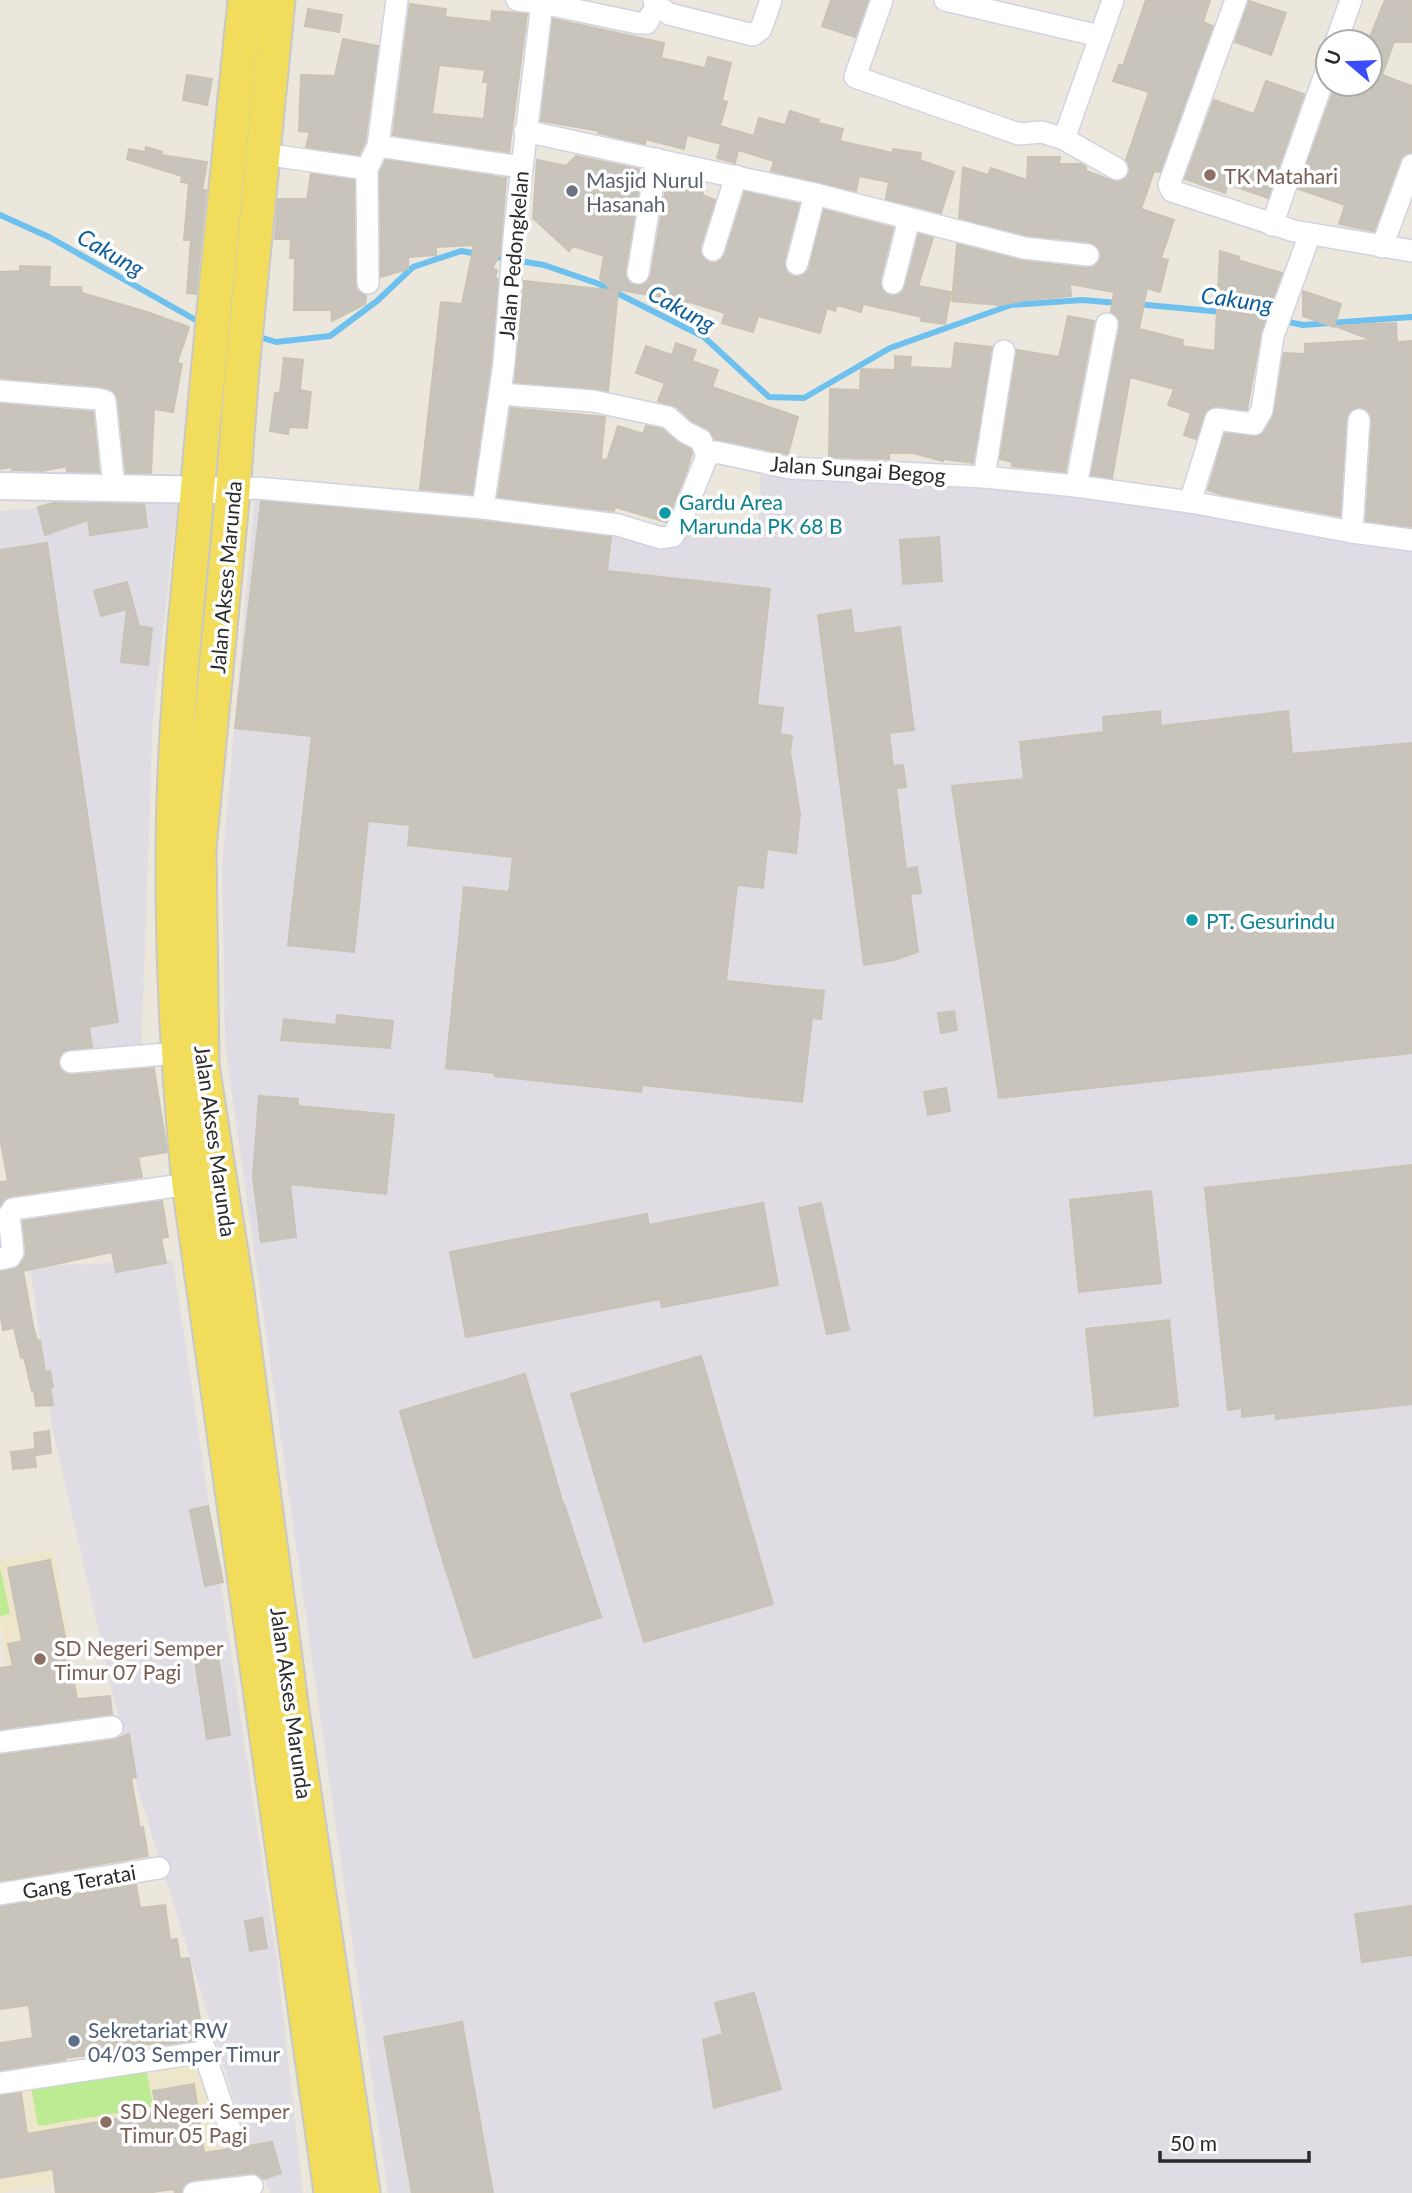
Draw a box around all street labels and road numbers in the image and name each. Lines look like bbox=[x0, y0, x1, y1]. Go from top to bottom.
street label: Jalan Pedongkelan bbox=[493, 170, 533, 340]
street label: Jalan Sungai Begog bbox=[769, 450, 947, 488]
street label: Jalan Akses Marunda bbox=[204, 480, 246, 674]
street label: Jalan Akses Marunda bbox=[190, 1044, 242, 1238]
street label: Jalan Akses Marunda bbox=[266, 1606, 318, 1800]
street label: Gang Teratai bbox=[20, 1859, 138, 1903]

